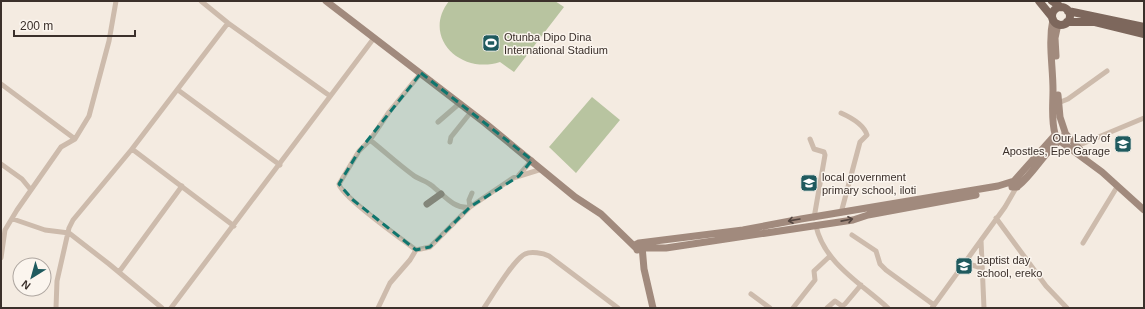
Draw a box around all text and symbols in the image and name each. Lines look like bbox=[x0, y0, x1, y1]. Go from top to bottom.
scale bar bbox=[14, 12, 135, 38]
text: 200 m bbox=[20, 19, 53, 33]
place label: Otunba Dipo Dina International Stadium bbox=[504, 31, 608, 56]
sports icon: Otunba Dipo Dina International Stadium bbox=[481, 33, 501, 53]
place label: Our Lady of Apostles, Epe Garage bbox=[1002, 132, 1111, 157]
school or university icon: Our Lady of Apostles, Epe Garage bbox=[1113, 134, 1133, 154]
place label: local government primary school, iloti bbox=[822, 171, 916, 196]
school or university icon: local government primary school, iloti bbox=[799, 173, 819, 193]
one-way arrow bbox=[788, 216, 801, 224]
one-way arrow bbox=[841, 216, 854, 224]
place label: baptist day school, ereko bbox=[977, 254, 1042, 279]
school or university icon: baptist day school, ereko bbox=[954, 256, 974, 276]
north arrow bbox=[12, 257, 52, 297]
text: N bbox=[19, 278, 33, 292]

